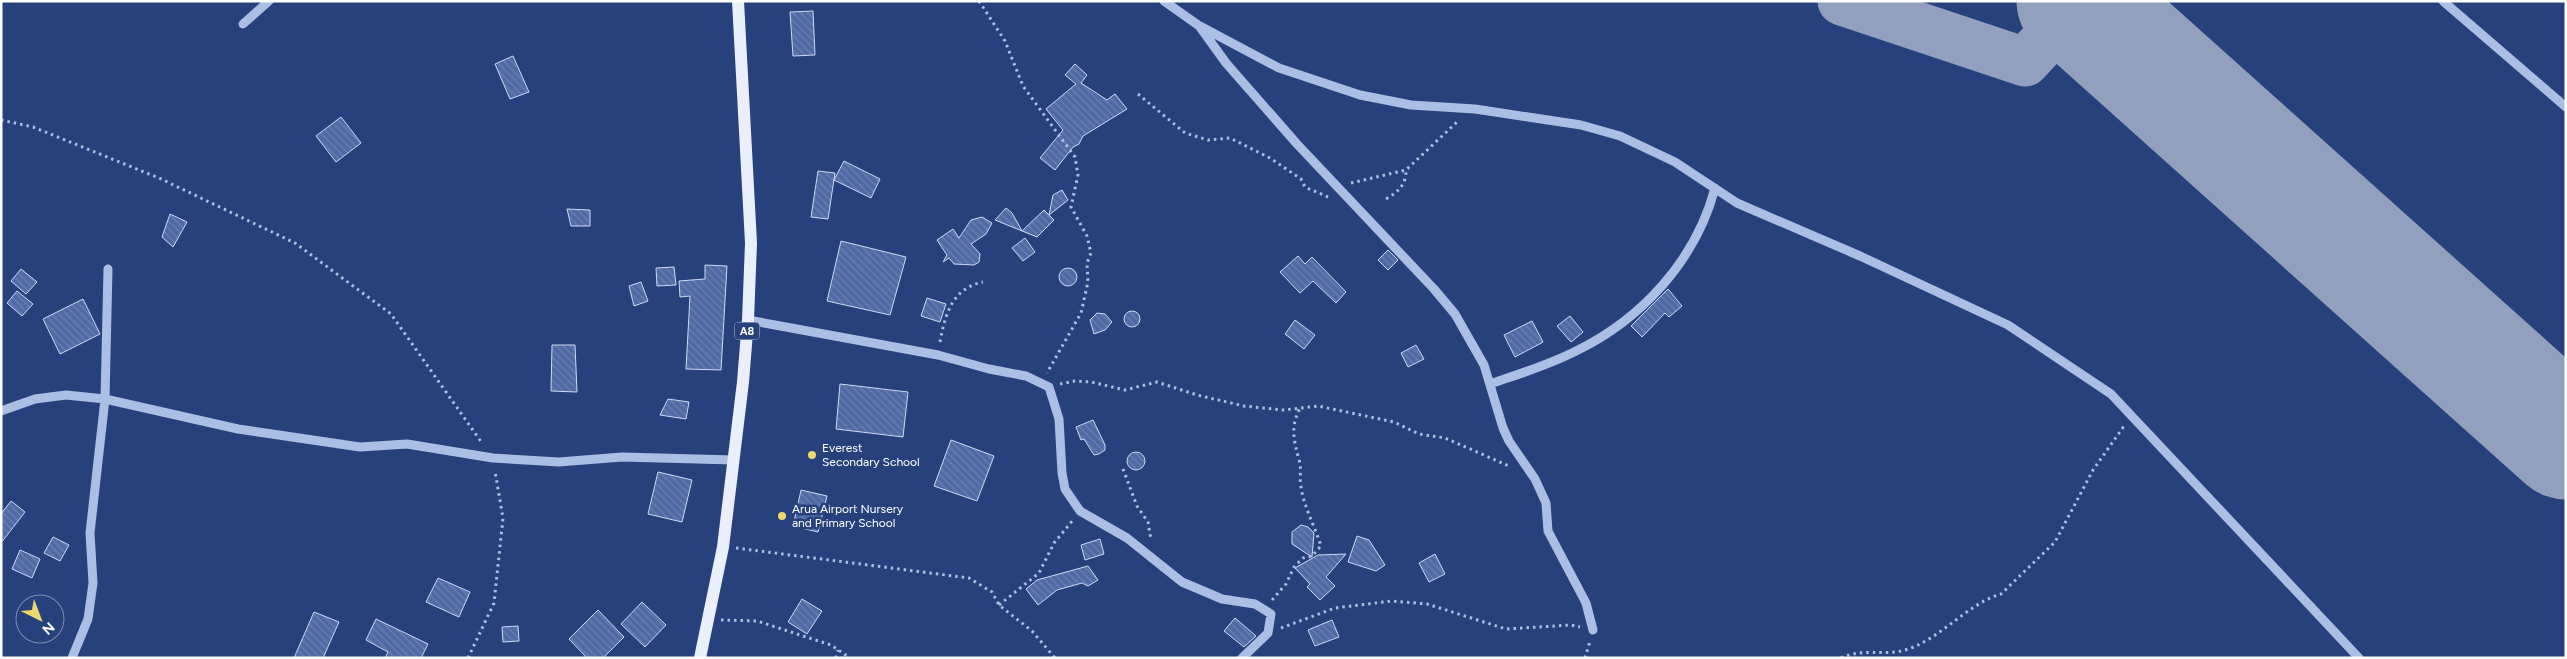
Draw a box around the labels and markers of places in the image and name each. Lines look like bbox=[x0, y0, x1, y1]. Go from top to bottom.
place label: Everest Secondary School bbox=[822, 441, 920, 469]
marker: Everest Secondary School bbox=[806, 449, 818, 461]
place label: Arua Airport Nursery and Primary School bbox=[792, 502, 904, 530]
marker: Arua Airport Nursery and Primary School bbox=[776, 510, 788, 522]

